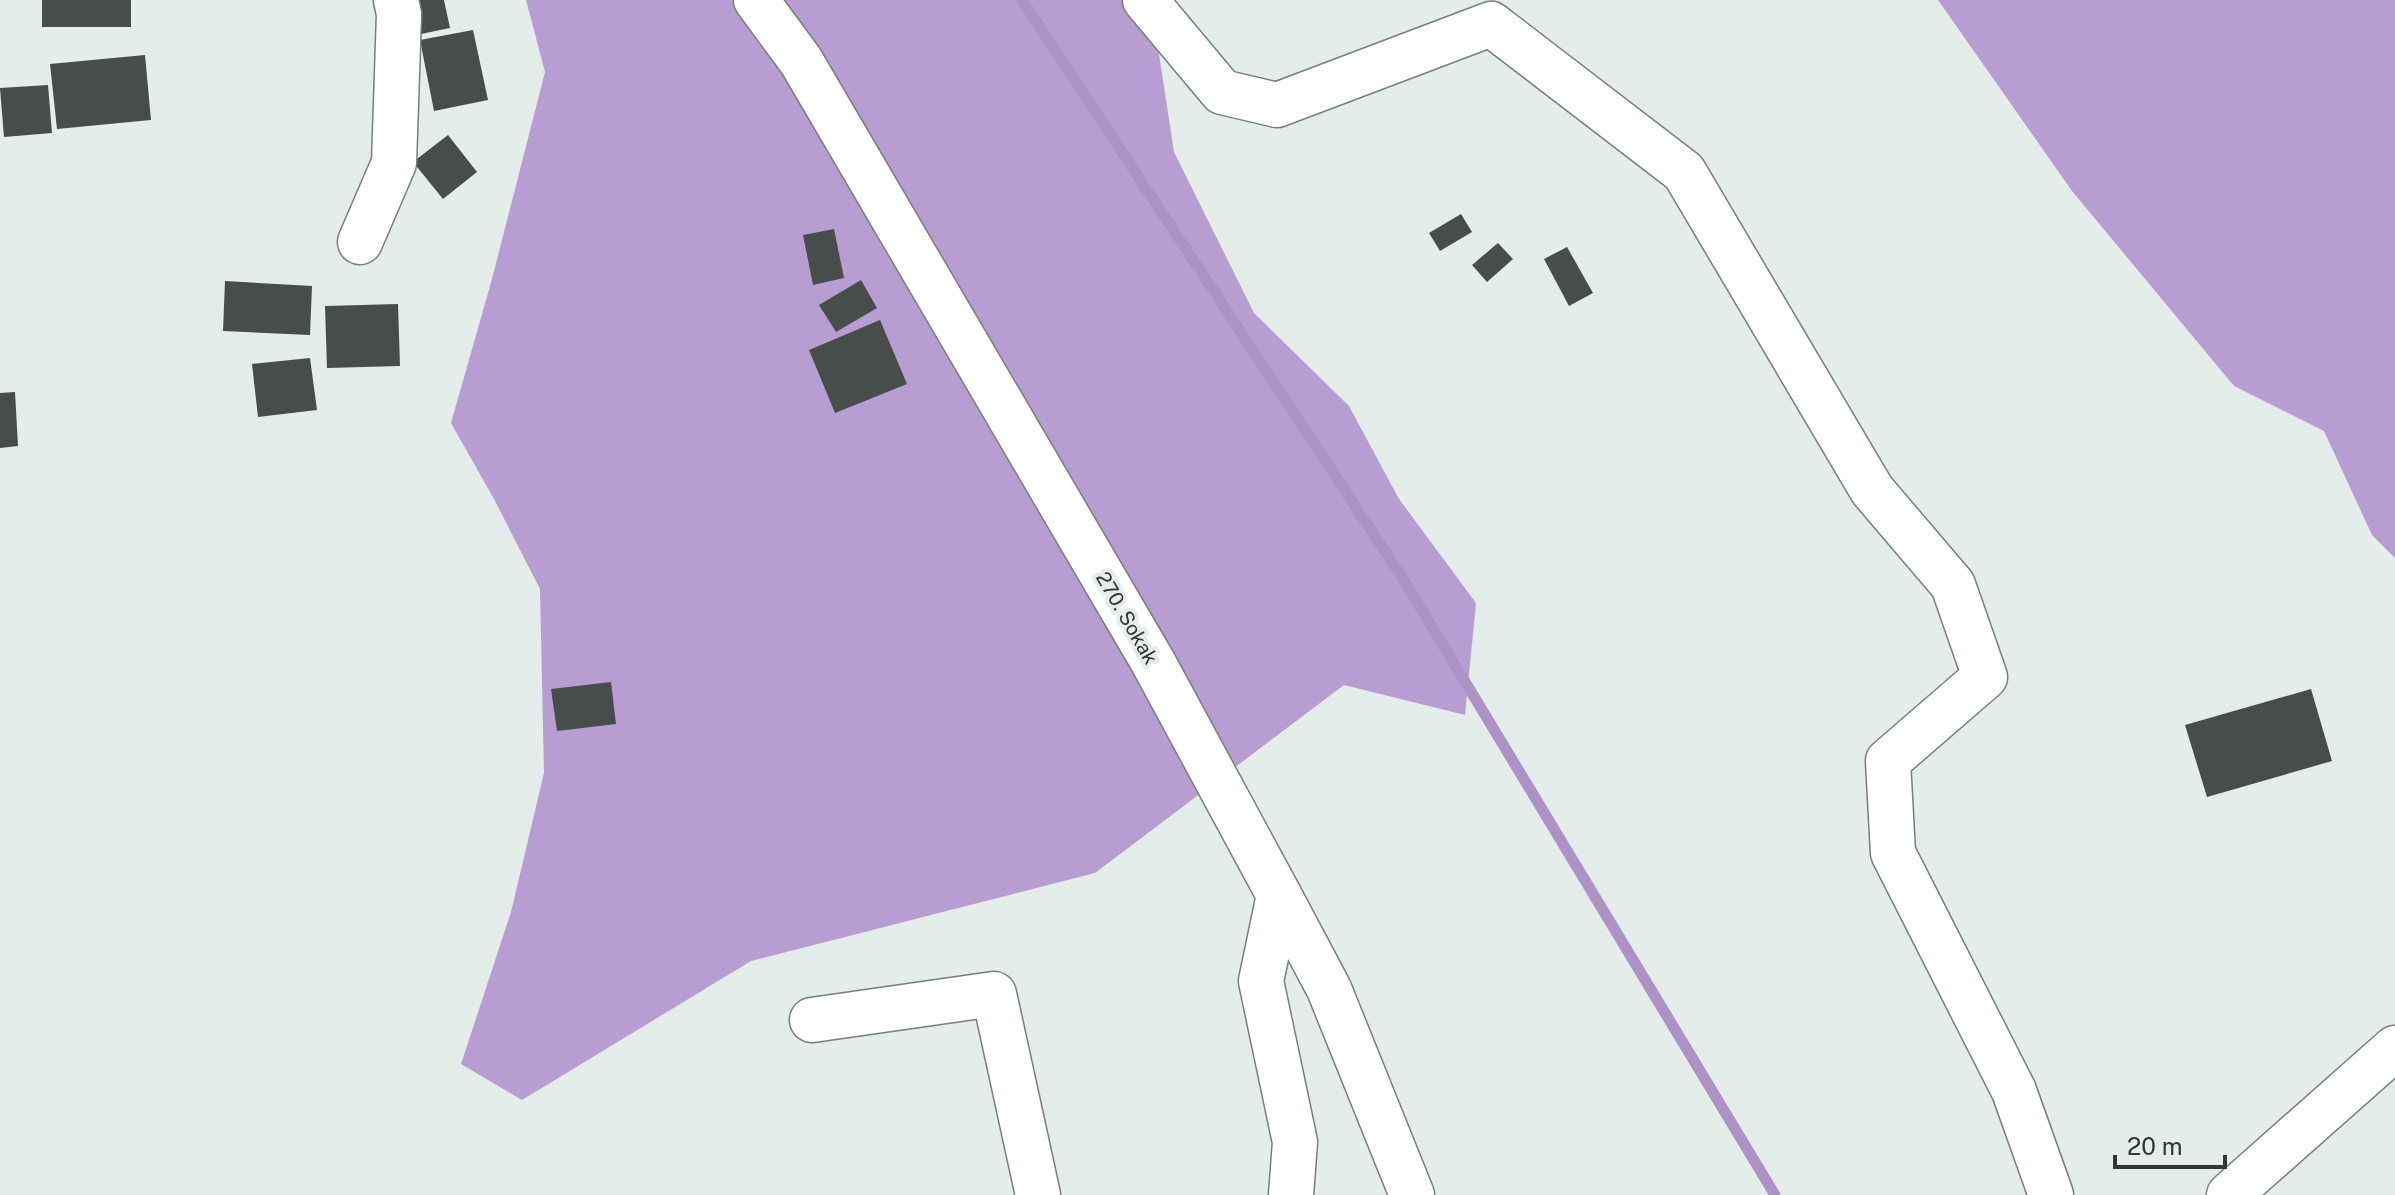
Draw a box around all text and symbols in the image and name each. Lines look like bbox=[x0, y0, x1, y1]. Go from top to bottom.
street label: 270. Sokak bbox=[1091, 567, 1163, 669]
scale bar bbox=[2115, 1119, 2225, 1169]
text: 20 m bbox=[2127, 1132, 2183, 1160]

